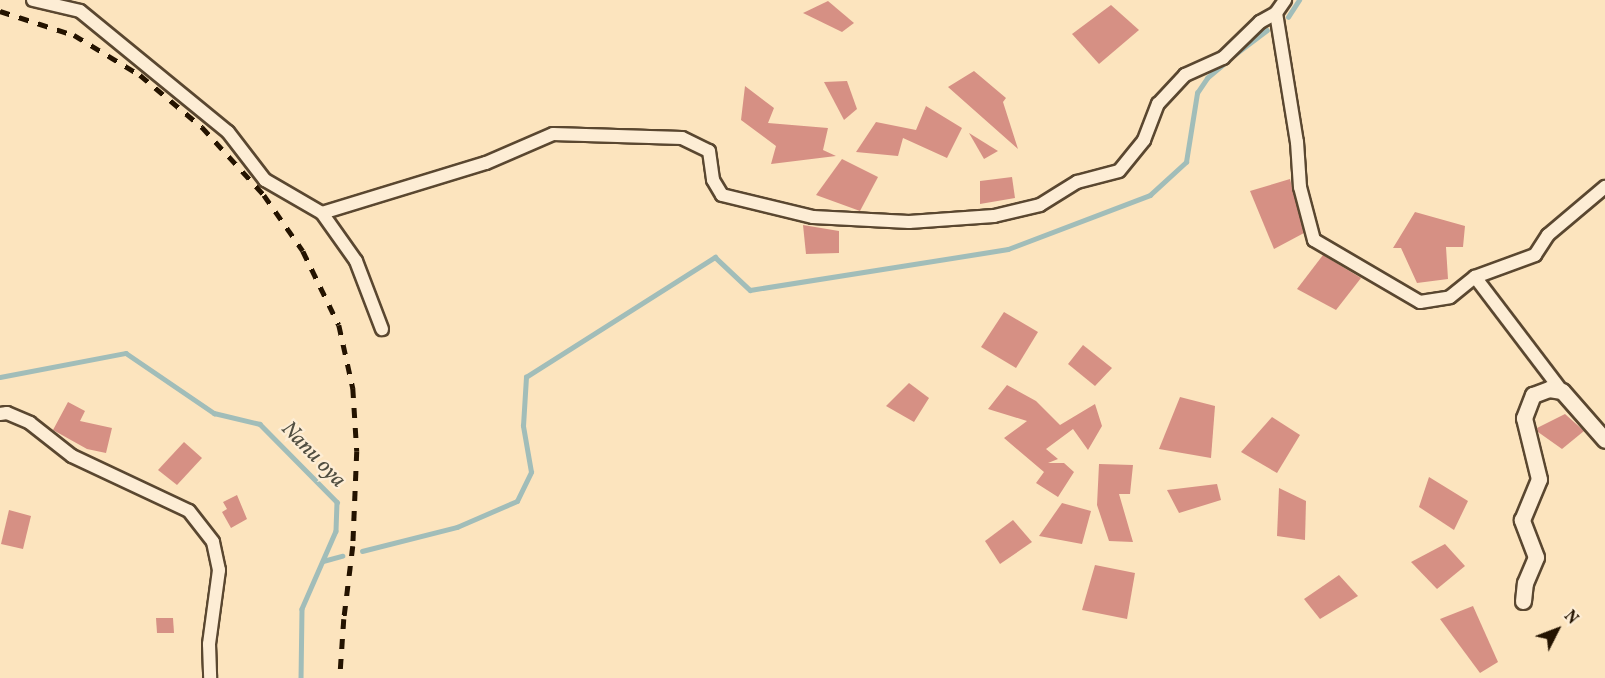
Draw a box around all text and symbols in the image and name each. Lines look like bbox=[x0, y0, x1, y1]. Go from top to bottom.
water label: Nanu oya bbox=[275, 416, 351, 494]
north arrow bbox=[1527, 600, 1587, 660]
text: N bbox=[1558, 606, 1582, 630]

